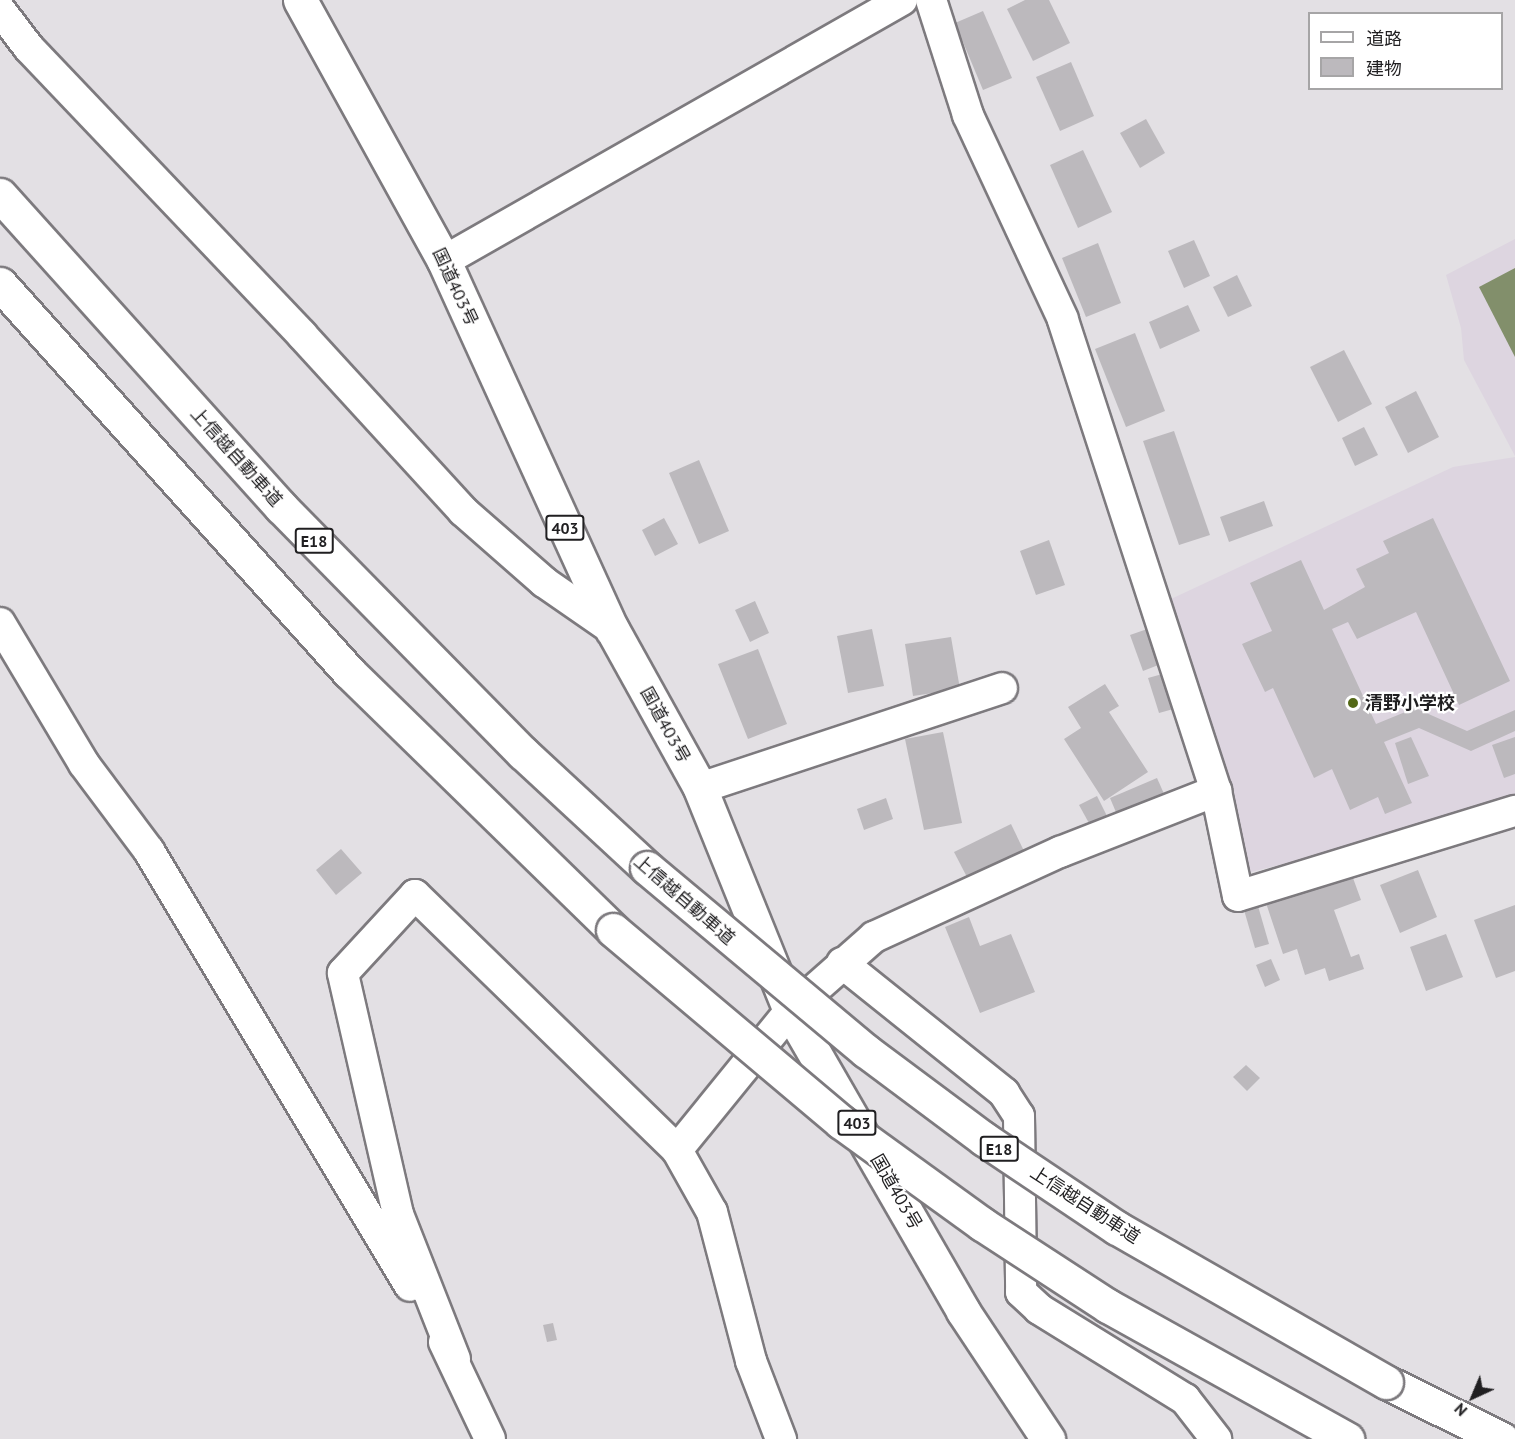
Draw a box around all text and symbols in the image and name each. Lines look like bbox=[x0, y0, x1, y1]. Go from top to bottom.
legend bbox=[1308, 12, 1503, 90]
text: 道路 bbox=[1366, 27, 1402, 50]
text: 建物 bbox=[1366, 57, 1402, 80]
street label: 国道403号 bbox=[428, 245, 482, 329]
street label: 上信越自動車道 bbox=[186, 403, 286, 511]
road number: 403 bbox=[544, 515, 586, 541]
road number: E18 bbox=[294, 528, 334, 554]
street label: 国道403号 bbox=[635, 683, 695, 767]
place label: 清野小学校 bbox=[1365, 692, 1455, 714]
marker: 清野小学校 bbox=[1346, 696, 1360, 710]
street label: 上信越自動車道 bbox=[629, 851, 739, 949]
road number: 403 bbox=[836, 1110, 878, 1136]
road number: E18 bbox=[980, 1136, 1018, 1162]
street label: 国道403号 bbox=[866, 1150, 926, 1234]
street label: 上信越自動車道 bbox=[1026, 1162, 1144, 1248]
north arrow bbox=[1443, 1367, 1503, 1427]
text: N bbox=[1450, 1399, 1471, 1421]

